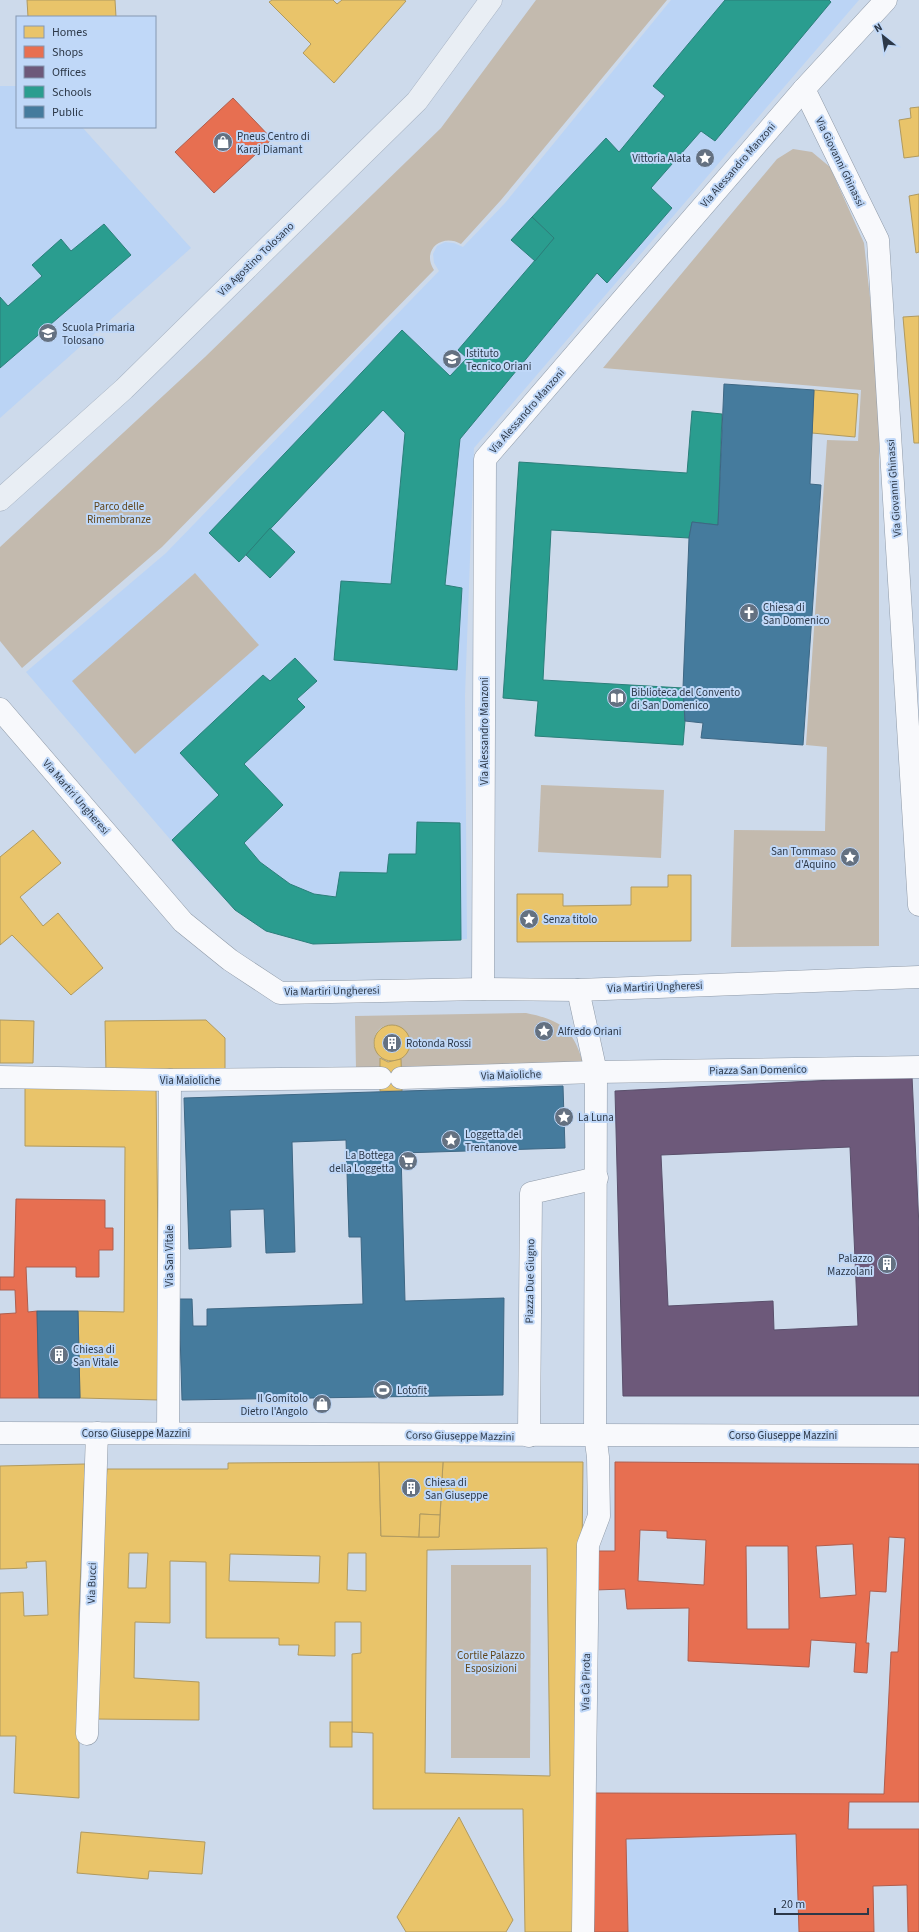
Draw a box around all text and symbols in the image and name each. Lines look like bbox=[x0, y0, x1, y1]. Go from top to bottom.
legend bbox=[16, 16, 156, 128]
north arrow bbox=[863, 16, 903, 56]
text: N bbox=[871, 19, 885, 36]
text: Homes bbox=[52, 24, 87, 41]
text: Shops bbox=[52, 44, 83, 61]
text: Offices bbox=[52, 64, 86, 81]
text: Schools bbox=[52, 84, 92, 101]
text: Public bbox=[52, 104, 84, 121]
street label: Via Giovanni Ghinassi bbox=[812, 115, 868, 209]
street label: Via Alessandro Manzoni bbox=[697, 119, 779, 211]
place label: Pneus Centro di Karaj Diamant bbox=[237, 129, 310, 157]
shop icon: Pneus Centro di Karaj Diamant bbox=[212, 131, 234, 153]
place icon: Vittoria Alata bbox=[694, 147, 716, 169]
place label: Vittoria Alata bbox=[632, 151, 691, 166]
street label: Via Agostino Tolosano bbox=[215, 219, 297, 299]
place label: Scuola Primaria Tolosano bbox=[62, 320, 135, 348]
school or university icon: Scuola Primaria Tolosano bbox=[37, 322, 59, 344]
place label: Istituto Tecnico Oriani bbox=[466, 346, 531, 374]
school or university icon: Istituto Tecnico Oriani bbox=[441, 348, 463, 370]
street label: Via Alessandro Manzoni bbox=[486, 365, 568, 457]
street label: Via Giovanni Ghinassi bbox=[883, 439, 905, 537]
park label: Parco delle Rimembranze bbox=[87, 499, 151, 527]
place label: Chiesa di San Domenico bbox=[763, 600, 829, 628]
church icon: Chiesa di San Domenico bbox=[738, 602, 760, 624]
street label: Via Alessandro Manzoni bbox=[477, 677, 492, 785]
place label: Biblioteca del Convento di San Domenico bbox=[631, 685, 740, 713]
library icon: Biblioteca del Convento di San Domenico bbox=[606, 687, 628, 709]
street label: Via Martiri Ungheresi bbox=[39, 756, 113, 838]
place label: San Tommaso d'Aquino bbox=[771, 844, 836, 872]
place icon: San Tommaso d'Aquino bbox=[839, 846, 861, 868]
place icon: Senza titolo bbox=[518, 908, 540, 930]
place label: Senza titolo bbox=[543, 912, 597, 927]
street label: Via Martiri Ungheresi bbox=[607, 978, 703, 996]
street label: Via Martiri Ungheresi bbox=[284, 983, 380, 999]
place icon: Alfredo Oriani bbox=[533, 1020, 555, 1042]
place label: Alfredo Oriani bbox=[558, 1024, 622, 1039]
building icon: Rotonda Rossi bbox=[381, 1032, 403, 1054]
place label: Rotonda Rossi bbox=[406, 1036, 471, 1051]
street label: Piazza San Domenico bbox=[709, 1062, 807, 1078]
street label: Via Maioliche bbox=[481, 1066, 542, 1084]
street label: Via Maioliche bbox=[160, 1073, 221, 1088]
place icon: La Luna bbox=[553, 1106, 575, 1128]
place label: La Luna bbox=[578, 1110, 614, 1125]
place label: Loggetta del Trentanove bbox=[465, 1127, 522, 1155]
place icon: Loggetta del Trentanove bbox=[440, 1129, 462, 1151]
place label: La Bottega della Loggetta bbox=[329, 1148, 394, 1176]
supermarket icon: La Bottega della Loggetta bbox=[397, 1150, 419, 1172]
street label: Via San Vitale bbox=[162, 1225, 177, 1287]
street label: Piazza Due Giugno bbox=[522, 1238, 538, 1323]
place label: Palazzo Mazzolani bbox=[827, 1251, 873, 1279]
building icon: Palazzo Mazzolani bbox=[876, 1253, 898, 1275]
place label: Chiesa di San Vitale bbox=[73, 1342, 119, 1370]
building icon: Chiesa di San Vitale bbox=[48, 1344, 70, 1366]
sports icon: Lotofit bbox=[372, 1379, 394, 1401]
place label: Lotofit bbox=[397, 1383, 427, 1398]
place label: Il Gomitolo Dietro l'Angolo bbox=[241, 1391, 308, 1419]
shop icon: Il Gomitolo Dietro l'Angolo bbox=[311, 1393, 333, 1415]
street label: Corso Giuseppe Mazzini bbox=[82, 1426, 190, 1441]
street label: Corso Giuseppe Mazzini bbox=[406, 1428, 514, 1444]
street label: Corso Giuseppe Mazzini bbox=[729, 1428, 837, 1443]
place label: Chiesa di San Giuseppe bbox=[425, 1475, 488, 1503]
building icon: Chiesa di San Giuseppe bbox=[400, 1477, 422, 1499]
street label: Via Bucci bbox=[84, 1562, 100, 1604]
park label: Cortile Palazzo Esposizioni bbox=[457, 1648, 525, 1676]
street label: Via Cà Pirota bbox=[578, 1653, 594, 1711]
scale bar bbox=[775, 1890, 868, 1916]
text: 20 m bbox=[781, 1896, 805, 1913]

